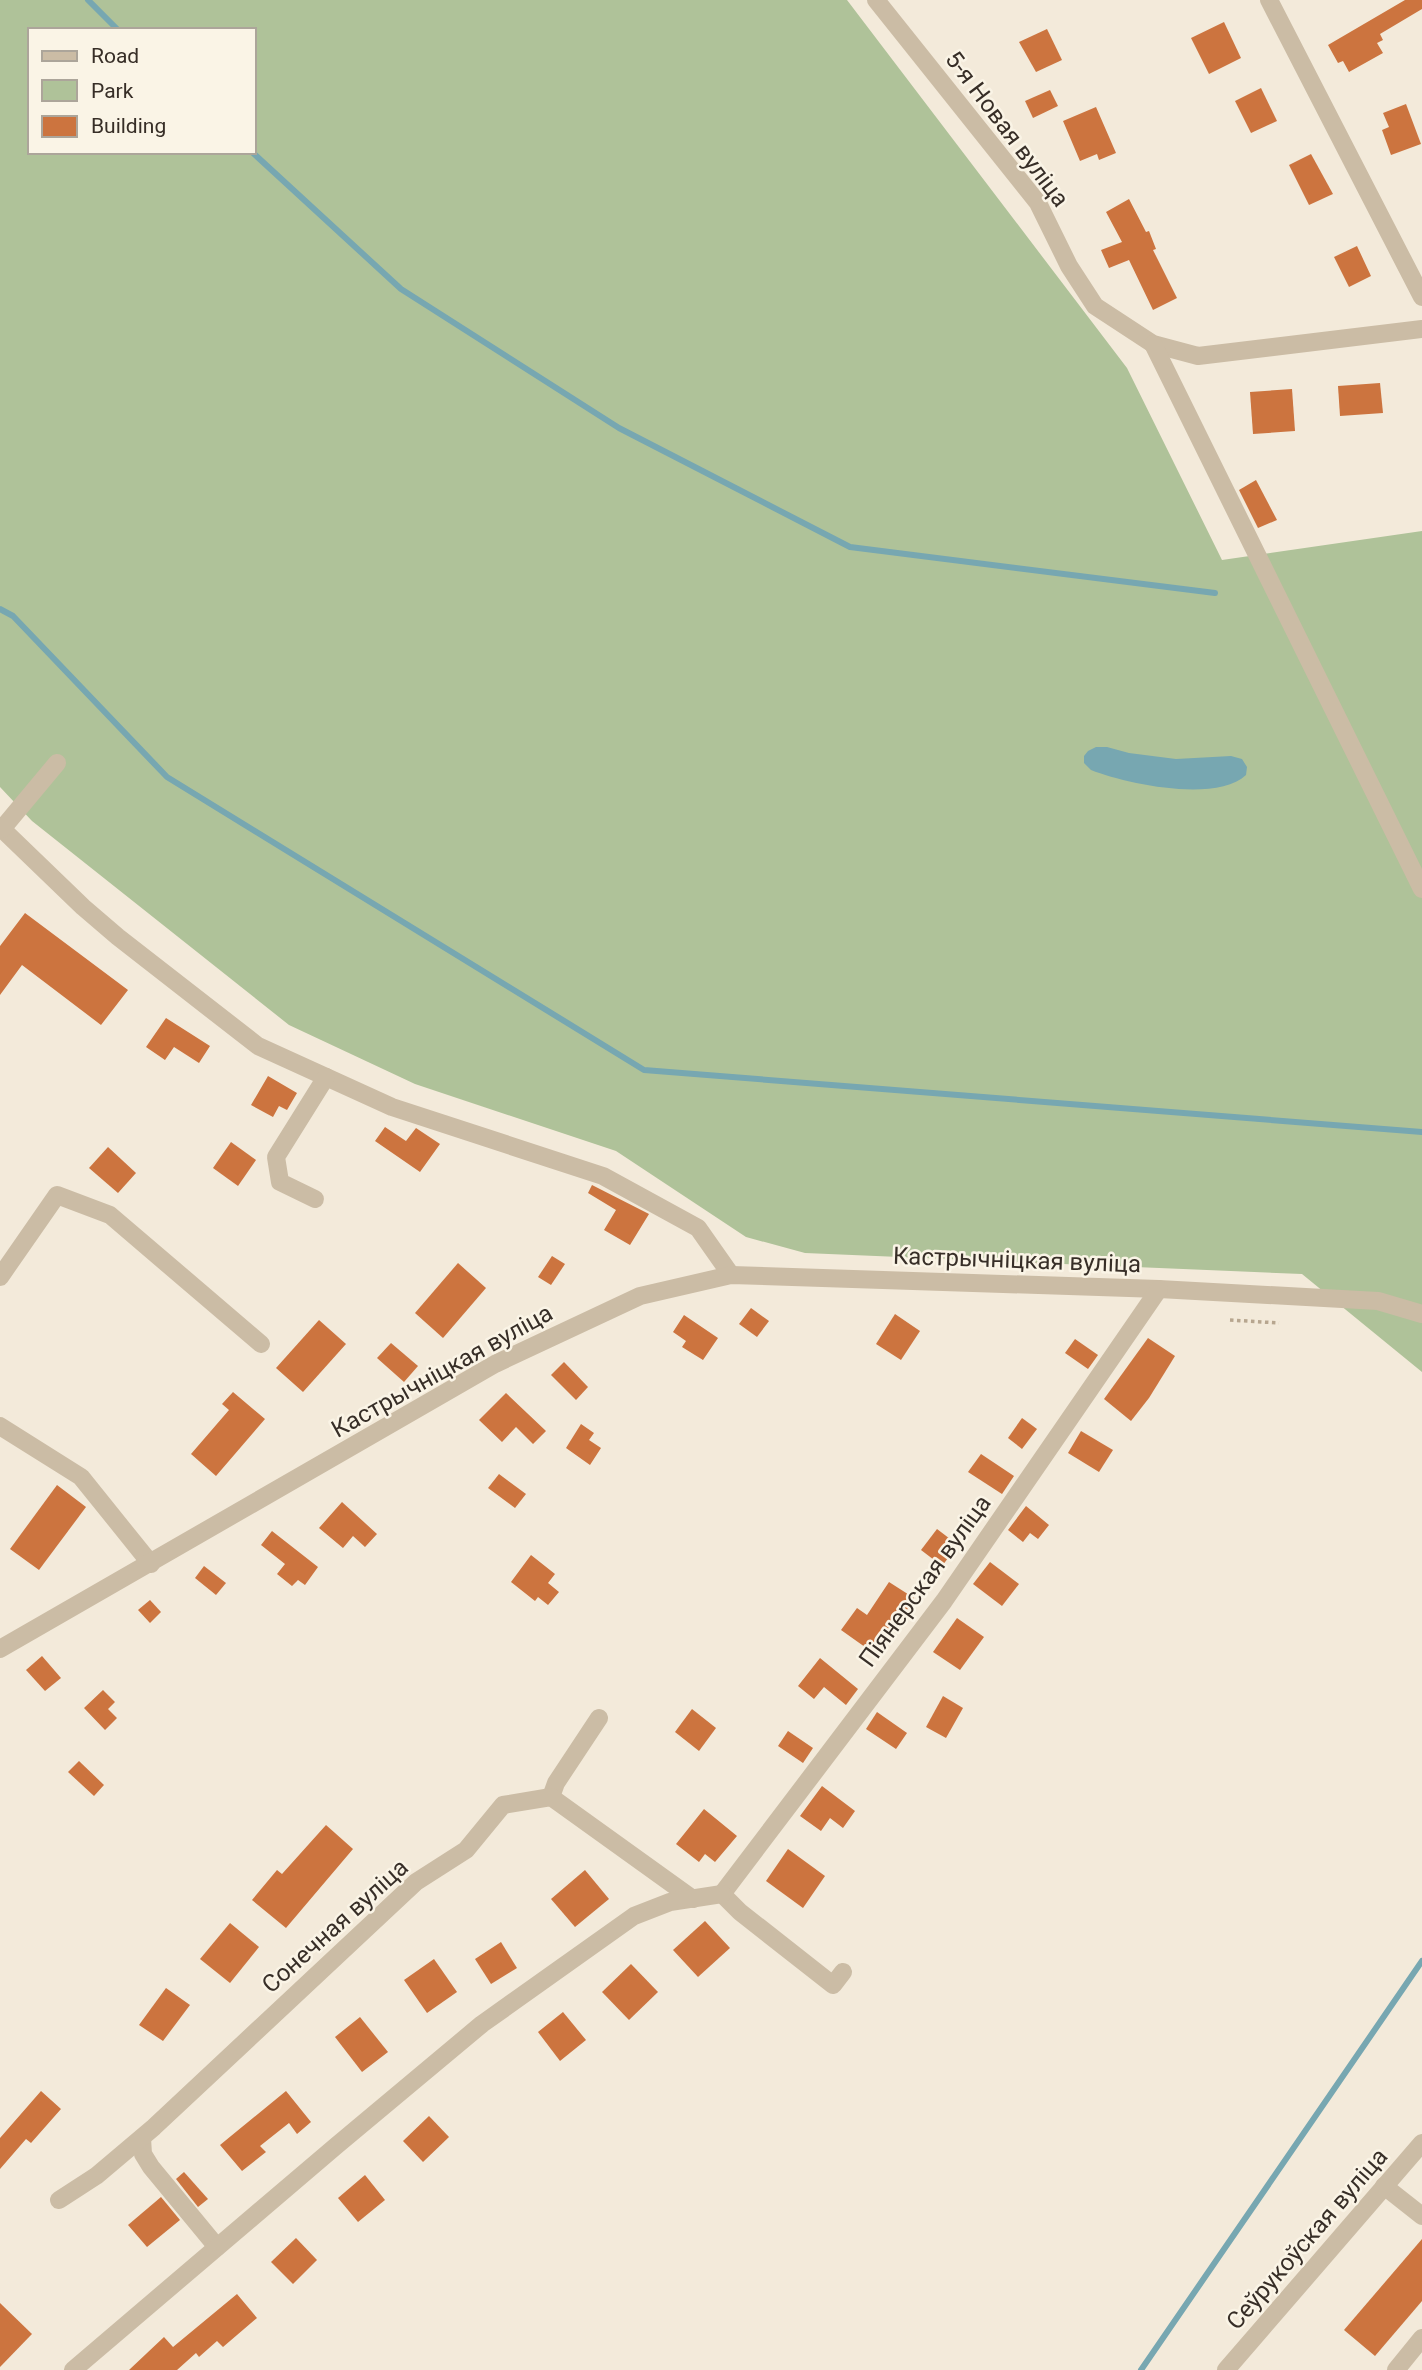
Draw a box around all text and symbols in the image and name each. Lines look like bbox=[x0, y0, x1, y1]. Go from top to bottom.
legend bbox=[28, 28, 256, 154]
text: Road bbox=[91, 44, 139, 68]
street label: 5-я Новая вуліца bbox=[939, 46, 1075, 212]
text: Park bbox=[91, 79, 134, 103]
text: Building bbox=[91, 114, 166, 138]
street label: Кастрычніцкая вуліца bbox=[892, 1242, 1142, 1278]
street label: Кастрычніцкая вуліца bbox=[327, 1299, 557, 1443]
street label: Піянерская вуліца bbox=[853, 1490, 997, 1672]
street label: Сонечная вуліца bbox=[256, 1853, 414, 1999]
street label: Сеўрукоўская вуліца bbox=[1221, 2143, 1393, 2335]

